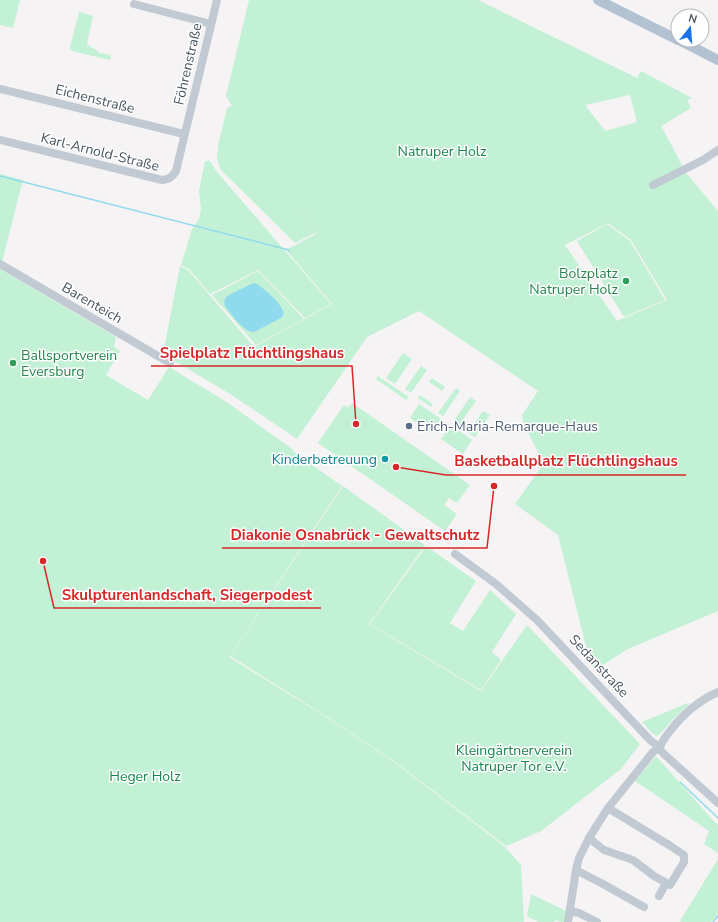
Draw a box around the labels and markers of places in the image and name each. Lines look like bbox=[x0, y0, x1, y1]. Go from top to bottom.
place label: Bolzplatz Natruper Holz bbox=[529, 264, 619, 299]
marker: Bolzplatz Natruper Holz bbox=[621, 276, 631, 286]
callout: Spielplatz Flüchtlingshaus bbox=[151, 339, 352, 366]
place label: Ballsportverein Eversburg bbox=[21, 346, 117, 381]
marker: Ballsportverein Eversburg bbox=[8, 358, 18, 368]
place label: Erich-Maria-Remarque-Haus bbox=[417, 417, 598, 436]
marker: Erich-Maria-Remarque-Haus bbox=[404, 421, 414, 431]
callout: Basketballplatz Flüchtlingshaus bbox=[446, 448, 686, 475]
place label: Kinderbetreuung bbox=[272, 450, 377, 469]
marker: Kinderbetreuung bbox=[380, 454, 390, 464]
callout: Diakonie Osnabrück - Gewaltschutz bbox=[222, 521, 487, 548]
callout: Skulpturenlandschaft, Siegerpodest bbox=[54, 581, 321, 608]

